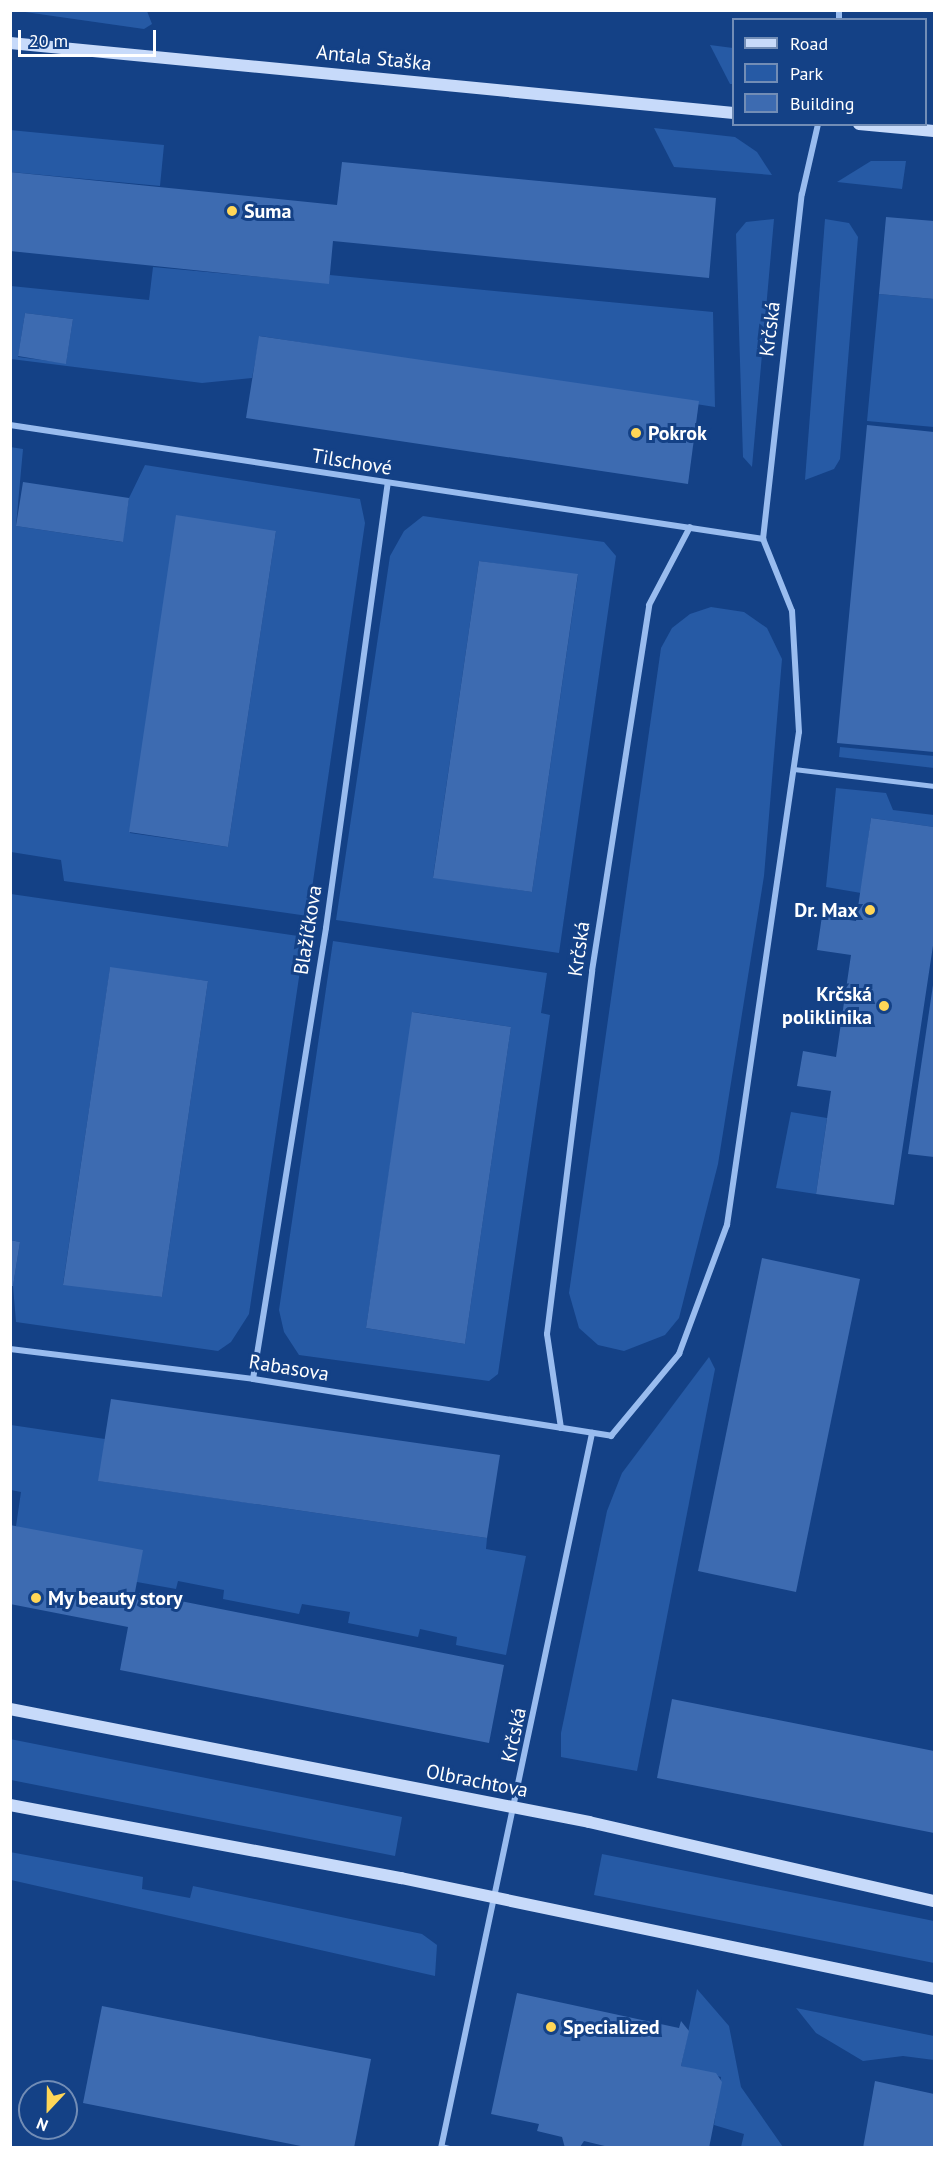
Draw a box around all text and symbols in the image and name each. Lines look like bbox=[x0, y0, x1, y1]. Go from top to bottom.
scale bar bbox=[21, 18, 159, 56]
legend bbox=[732, 18, 927, 126]
text: 20 m bbox=[29, 29, 68, 52]
text: Road bbox=[790, 32, 828, 55]
street label: Antala Staška bbox=[315, 40, 433, 76]
text: Park bbox=[790, 62, 823, 85]
text: Building bbox=[790, 92, 854, 115]
place label: Suma bbox=[244, 199, 291, 223]
marker: Suma bbox=[225, 204, 239, 218]
street label: Krčská bbox=[755, 300, 785, 358]
place label: Pokrok bbox=[648, 421, 707, 445]
marker: Pokrok bbox=[629, 426, 643, 440]
street label: Tilschové bbox=[310, 444, 394, 480]
street label: Blažíčkova bbox=[289, 884, 327, 976]
place label: Dr. Max bbox=[793, 898, 858, 922]
marker: Dr. Max bbox=[863, 903, 877, 917]
street label: Krčská bbox=[563, 920, 595, 978]
place label: Krčská poliklinika bbox=[782, 982, 872, 1029]
marker: Krčská poliklinika bbox=[877, 999, 891, 1013]
street label: Rabasova bbox=[247, 1350, 331, 1386]
place label: My beauty story bbox=[48, 1586, 184, 1610]
marker: My beauty story bbox=[29, 1591, 43, 1605]
street label: Krčská bbox=[497, 1705, 531, 1765]
street label: Olbrachtova bbox=[424, 1759, 530, 1803]
place label: Specialized bbox=[563, 2015, 660, 2039]
marker: Specialized bbox=[544, 2020, 558, 2034]
north arrow bbox=[18, 2080, 78, 2140]
text: N bbox=[33, 2114, 51, 2136]

